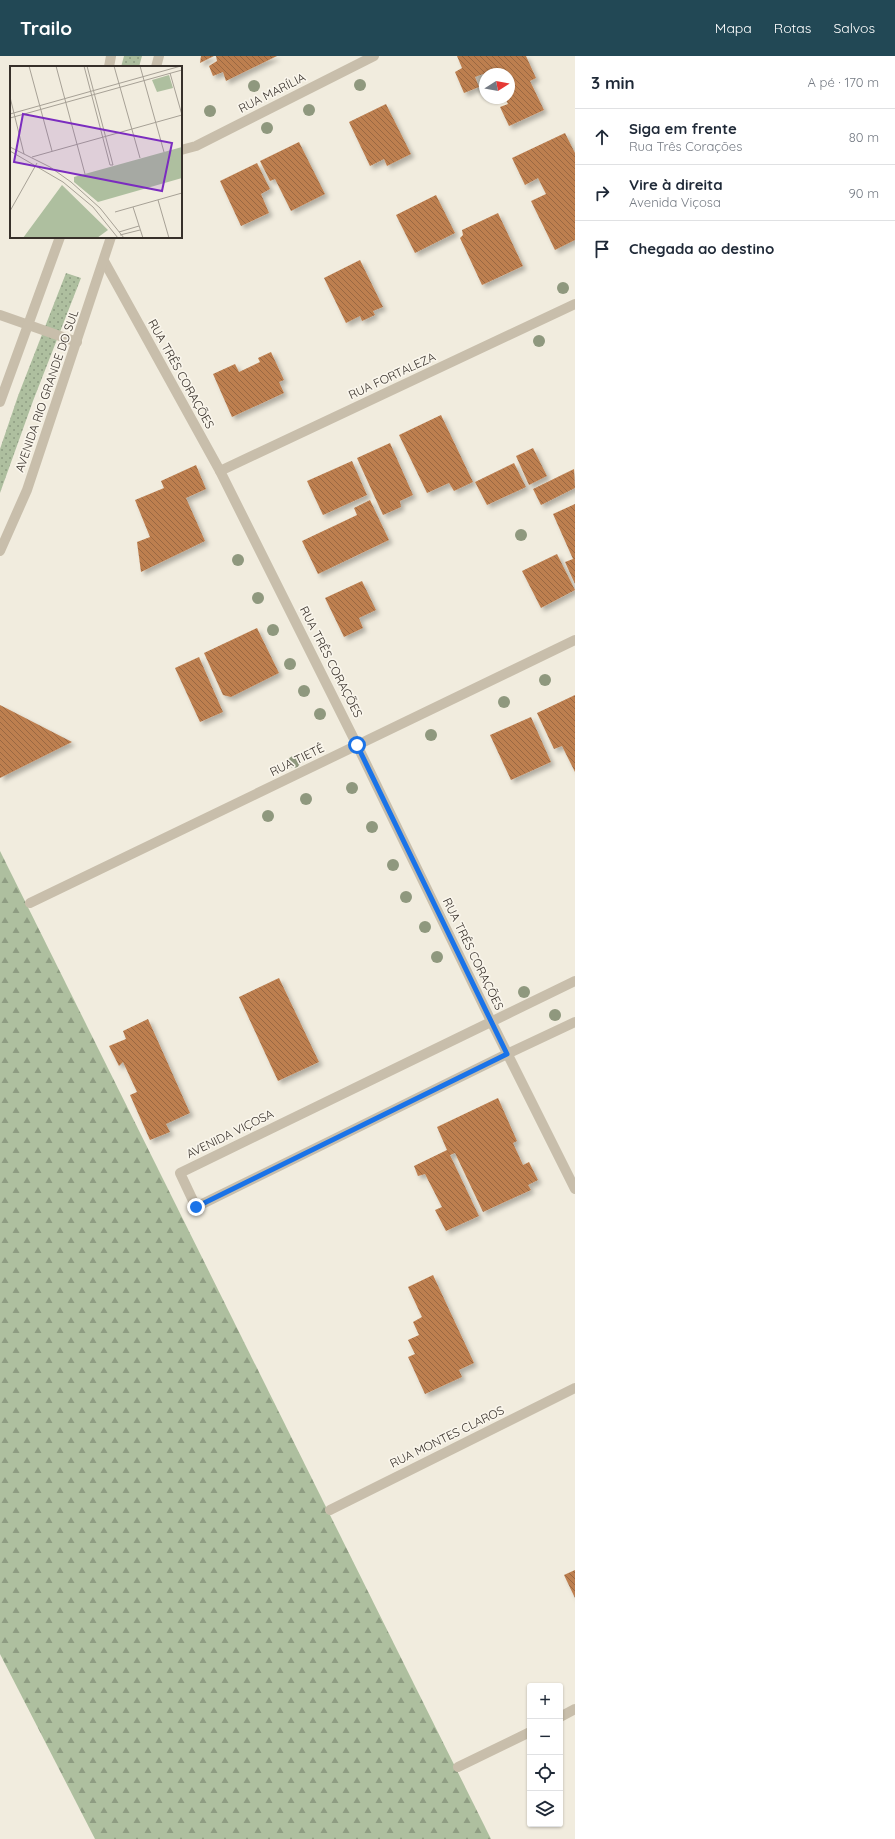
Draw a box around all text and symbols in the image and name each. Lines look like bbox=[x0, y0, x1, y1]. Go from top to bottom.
text: Trailo bbox=[20, 16, 72, 40]
text: Mapa bbox=[715, 19, 752, 37]
text: Rotas bbox=[774, 19, 811, 37]
text: Salvos bbox=[833, 19, 875, 37]
inset map bbox=[10, 66, 182, 238]
north arrow bbox=[479, 68, 515, 104]
street label: RUA MARÍLIA bbox=[236, 69, 308, 116]
text: 3 min bbox=[591, 72, 635, 93]
text: A pé · 170 m bbox=[808, 74, 879, 90]
text: Siga em frente bbox=[629, 119, 737, 138]
icon: ahead bbox=[591, 126, 613, 148]
text: 80 m bbox=[849, 129, 879, 145]
text: Rua Três Corações bbox=[629, 138, 742, 154]
text: Vire à direita bbox=[629, 175, 723, 194]
icon: right bbox=[591, 182, 613, 204]
text: 90 m bbox=[849, 185, 879, 201]
text: Avenida Viçosa bbox=[629, 194, 721, 210]
icon: arrive bbox=[591, 238, 613, 260]
text: Chegada ao destino bbox=[629, 239, 774, 258]
street label: AVENIDA RIO GRANDE DO SUL bbox=[12, 307, 82, 474]
street label: RUA TRÊS CORAÇÕES bbox=[145, 316, 218, 431]
street label: RUA FORTALEZA bbox=[346, 349, 438, 402]
street label: RUA TRÊS CORAÇÕES bbox=[297, 604, 366, 720]
route start bbox=[348, 736, 366, 754]
street label: RUA TIETÊ bbox=[267, 740, 327, 779]
street label: RUA TRÊS CORAÇÕES bbox=[440, 895, 507, 1013]
street label: AVENIDA VIÇOSA bbox=[184, 1106, 276, 1161]
route end bbox=[187, 1198, 205, 1216]
street label: RUA MONTES CLAROS bbox=[387, 1402, 507, 1471]
map controls bbox=[527, 1683, 563, 1827]
button: + bbox=[527, 1683, 563, 1719]
button: − bbox=[527, 1719, 563, 1755]
button: locate bbox=[527, 1755, 563, 1791]
button: layers bbox=[527, 1791, 563, 1827]

